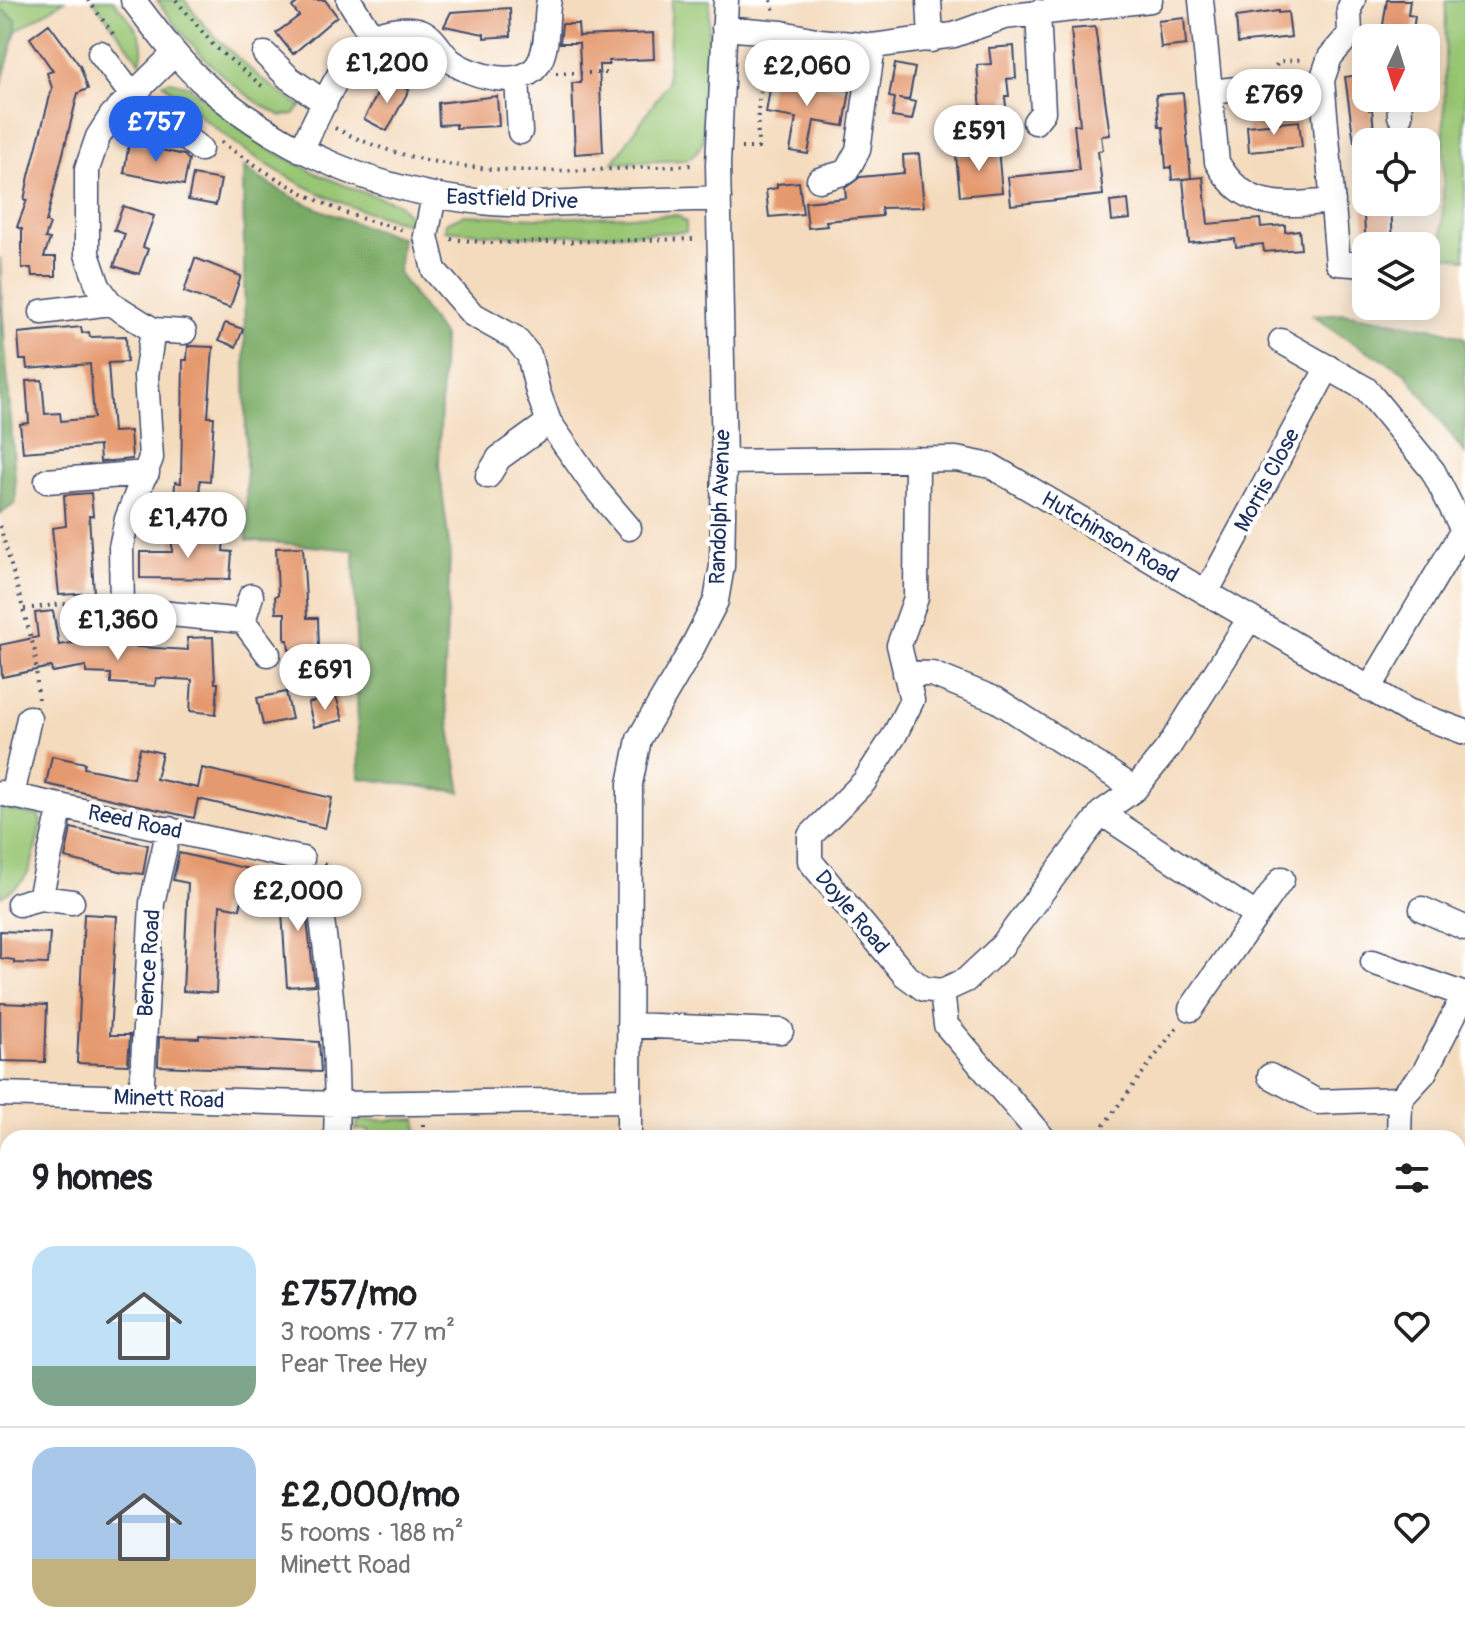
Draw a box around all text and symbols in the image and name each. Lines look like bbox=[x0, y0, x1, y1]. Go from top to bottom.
north arrow bbox=[1352, 24, 1440, 112]
map controls bbox=[1352, 24, 1440, 320]
pin: £1,200 bbox=[322, 37, 452, 105]
pin: £2,060 bbox=[742, 40, 872, 108]
text: £1,200 bbox=[345, 47, 429, 79]
text: £2,060 bbox=[763, 50, 851, 82]
pin: £769 bbox=[1227, 69, 1321, 137]
text: £769 bbox=[1245, 79, 1304, 111]
pin: £757 bbox=[109, 96, 203, 164]
pin: £591 bbox=[932, 105, 1026, 173]
text: £757 bbox=[127, 106, 185, 138]
text: £591 bbox=[952, 115, 1006, 147]
button: locate bbox=[1352, 128, 1440, 216]
street label: Eastfield Drive bbox=[446, 183, 579, 215]
button: layers bbox=[1352, 232, 1440, 320]
street label: Morris Close bbox=[1228, 423, 1306, 537]
street label: Randolph Avenue bbox=[703, 429, 737, 585]
street label: Hutchinson Road bbox=[1036, 485, 1184, 589]
pin: £1,470 bbox=[123, 492, 253, 560]
text: £1,470 bbox=[148, 502, 228, 534]
pin: £1,360 bbox=[53, 594, 183, 662]
text: £1,360 bbox=[78, 604, 158, 636]
pin: £691 bbox=[278, 644, 372, 712]
text: £691 bbox=[297, 654, 353, 686]
street label: Reed Road bbox=[85, 798, 185, 846]
street label: Doyle Road bbox=[809, 864, 895, 960]
pin: £2,000 bbox=[233, 865, 363, 933]
text: £2,000 bbox=[252, 875, 344, 907]
street label: Bence Road bbox=[131, 908, 167, 1018]
street label: Minett Road bbox=[113, 1083, 225, 1115]
icon: filters bbox=[1390, 1156, 1434, 1200]
text: 9 homes bbox=[32, 1157, 152, 1200]
text: £757/mo bbox=[280, 1273, 417, 1316]
icon: home bbox=[96, 1278, 192, 1374]
icon: heart bbox=[1390, 1304, 1434, 1348]
text: 3 rooms · 77 m² bbox=[280, 1316, 455, 1348]
text: Pear Tree Hey bbox=[280, 1348, 427, 1380]
text: £2,000/mo bbox=[280, 1474, 460, 1517]
icon: home bbox=[96, 1479, 192, 1575]
icon: heart bbox=[1390, 1505, 1434, 1549]
text: 5 rooms · 188 m² bbox=[280, 1517, 464, 1549]
text: Minett Road bbox=[280, 1549, 411, 1581]

